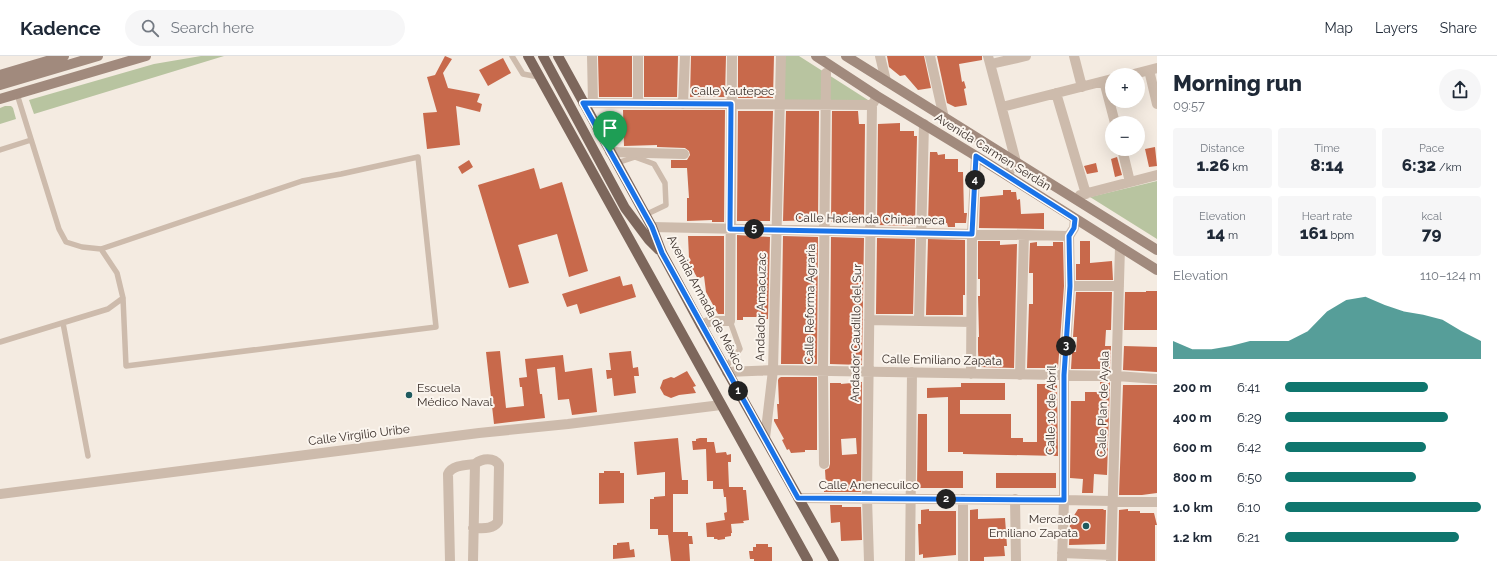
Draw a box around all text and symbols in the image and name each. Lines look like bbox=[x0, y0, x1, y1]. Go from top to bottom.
search box bbox=[125, 10, 405, 46]
text: Kadence bbox=[20, 17, 101, 39]
icon: search bbox=[139, 17, 161, 39]
text: Search here bbox=[171, 19, 254, 37]
text: Map bbox=[1325, 20, 1353, 36]
text: Layers bbox=[1375, 20, 1418, 36]
text: Share bbox=[1440, 20, 1477, 36]
map controls bbox=[1105, 68, 1145, 156]
button: + bbox=[1105, 68, 1145, 108]
button: share bbox=[1439, 69, 1481, 111]
text: Morning run bbox=[1173, 70, 1302, 96]
street label: Calle Yautepec bbox=[691, 84, 775, 98]
text: 09:57 bbox=[1173, 98, 1205, 113]
pin bbox=[593, 111, 627, 152]
street label: Avenida Carmen Serdán bbox=[932, 111, 1054, 193]
button: − bbox=[1105, 116, 1145, 156]
icon: arrive bbox=[599, 117, 621, 139]
text: Distance bbox=[1200, 142, 1244, 155]
text: Time bbox=[1314, 142, 1340, 155]
text: Pace bbox=[1419, 142, 1444, 155]
text: 1.26 bbox=[1196, 155, 1229, 175]
text: 8:14 bbox=[1310, 155, 1344, 175]
text: 6:32 bbox=[1402, 155, 1436, 175]
text: km bbox=[1229, 161, 1248, 174]
text: /km bbox=[1436, 161, 1462, 174]
pin: 4 bbox=[965, 170, 985, 190]
text: 4 bbox=[972, 173, 978, 186]
text: Elevation bbox=[1199, 210, 1246, 223]
text: Heart rate bbox=[1302, 210, 1352, 223]
text: kcal bbox=[1421, 210, 1442, 223]
street label: Calle Hacienda Chinameca bbox=[795, 211, 945, 227]
pin: 5 bbox=[744, 219, 764, 239]
text: 5 bbox=[751, 222, 757, 235]
text: 14 bbox=[1207, 223, 1225, 243]
text: 161 bbox=[1300, 223, 1328, 243]
text: 79 bbox=[1422, 223, 1442, 243]
text: m bbox=[1225, 229, 1238, 242]
text: bpm bbox=[1328, 229, 1354, 242]
street label: Avenida Armada de México bbox=[664, 233, 748, 373]
street label: Calle Reforma Agraria bbox=[802, 243, 818, 365]
street label: Andador Amacuzac bbox=[753, 252, 769, 361]
street label: Andador Caudillo del Sur bbox=[848, 263, 864, 402]
text: Elevation bbox=[1173, 268, 1228, 283]
text: 110–124 m bbox=[1420, 268, 1481, 283]
pin: 3 bbox=[1056, 336, 1076, 356]
text: 3 bbox=[1063, 339, 1069, 352]
street label: Calle Plan de Ayala bbox=[1094, 351, 1112, 457]
street label: Calle Emiliano Zapata bbox=[882, 352, 1002, 368]
street label: Calle 10 de Abril bbox=[1043, 364, 1059, 455]
text: 200 m bbox=[1173, 380, 1212, 395]
text: 6:41 bbox=[1237, 380, 1260, 395]
place label: Escuela Médico Naval bbox=[417, 381, 494, 409]
pin: 1 bbox=[728, 381, 748, 401]
text: 1 bbox=[735, 384, 741, 397]
marker: Escuela Médico Naval bbox=[404, 390, 414, 400]
text: 400 m bbox=[1173, 410, 1212, 425]
text: 6:29 bbox=[1237, 410, 1262, 425]
street label: Calle Virgilio Uribe bbox=[307, 422, 411, 448]
text: 600 m bbox=[1173, 440, 1212, 455]
text: 6:42 bbox=[1237, 440, 1261, 455]
text: 800 m bbox=[1173, 470, 1212, 485]
text: 6:50 bbox=[1237, 470, 1262, 485]
street label: Calle Anenecuilco bbox=[819, 478, 919, 492]
pin: 2 bbox=[936, 489, 956, 509]
text: 2 bbox=[943, 492, 949, 505]
text: 1.0 km bbox=[1173, 500, 1213, 515]
text: 6:10 bbox=[1237, 500, 1261, 515]
place label: Mercado Emiliano Zapata bbox=[989, 512, 1078, 540]
marker: Mercado Emiliano Zapata bbox=[1081, 521, 1091, 531]
text: 1.2 km bbox=[1173, 530, 1212, 545]
text: 6:21 bbox=[1237, 530, 1260, 545]

